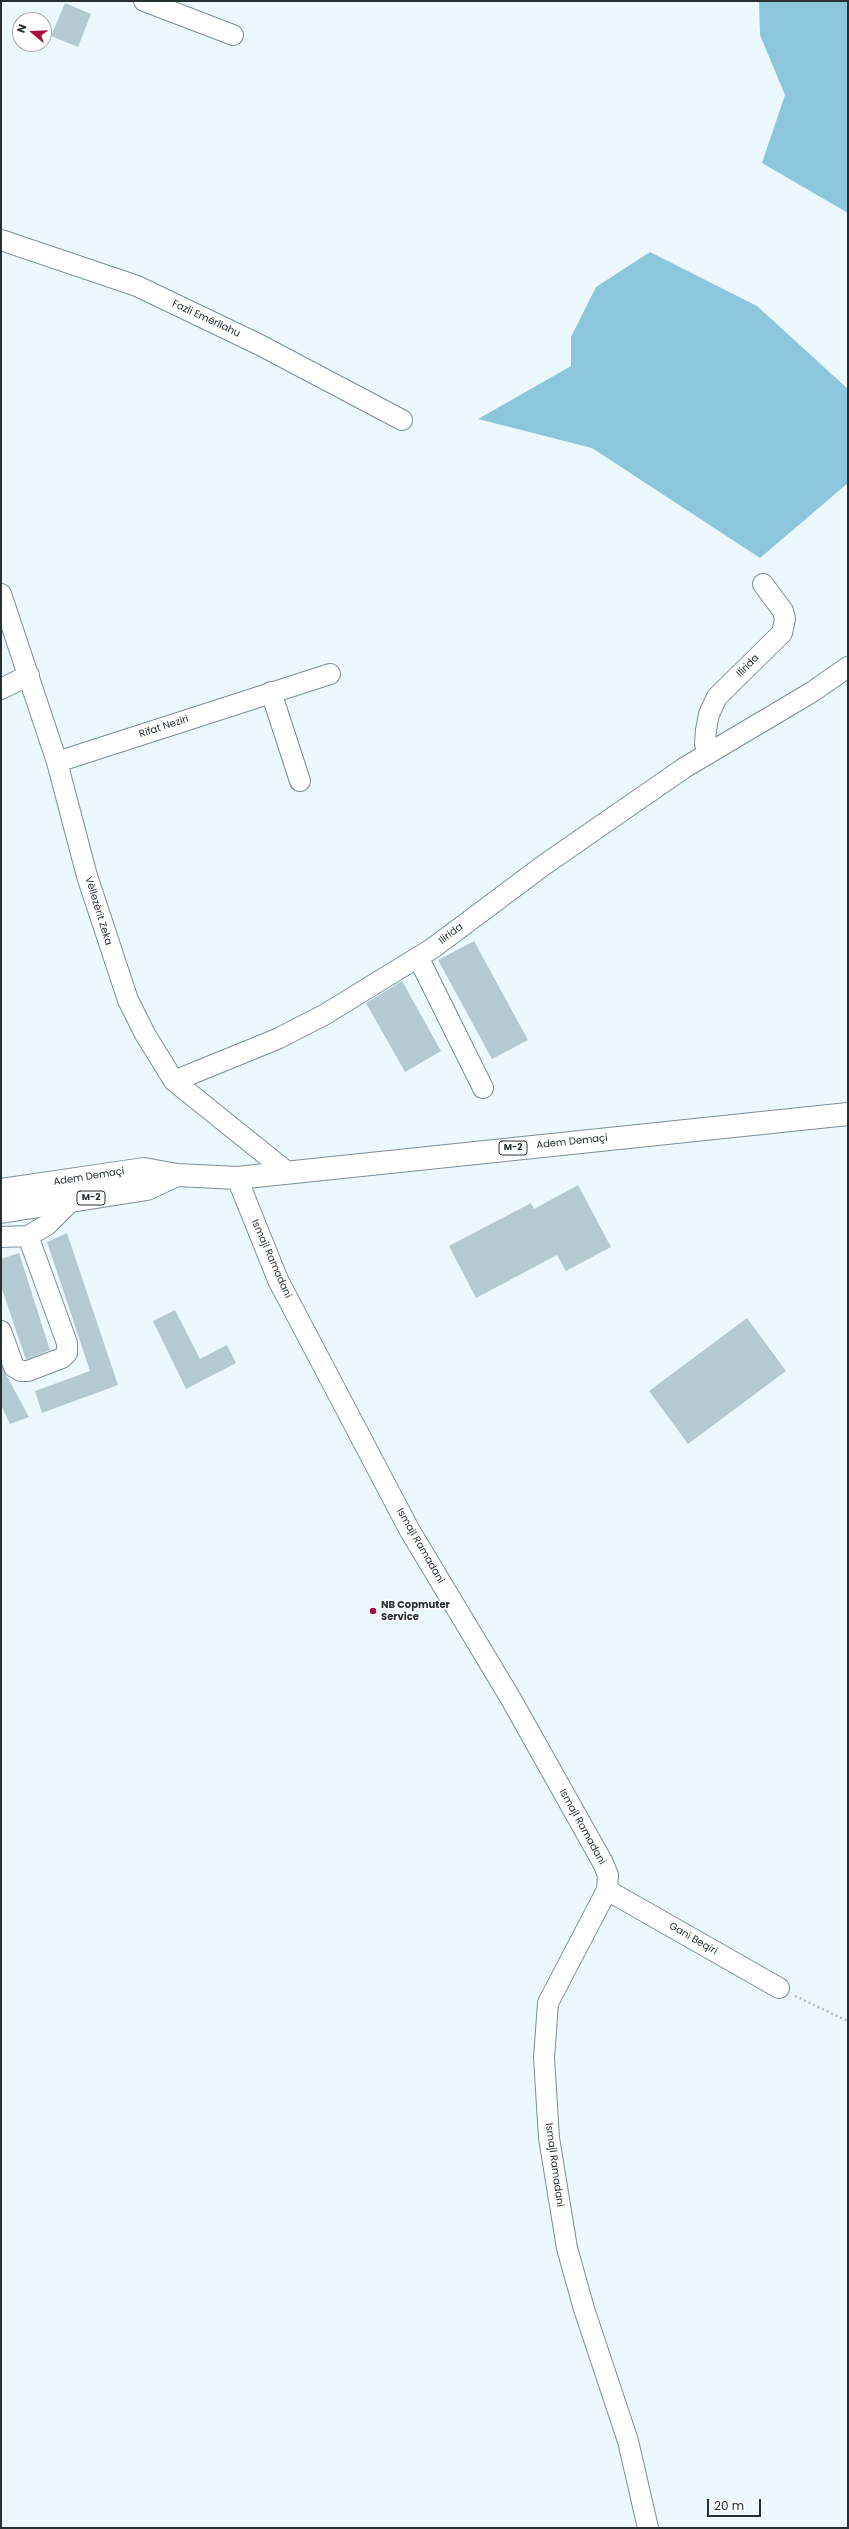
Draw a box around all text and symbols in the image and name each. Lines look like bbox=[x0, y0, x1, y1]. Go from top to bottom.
north arrow bbox=[12, 12, 52, 52]
text: N bbox=[13, 22, 31, 35]
street label: Fazli Emërllahu bbox=[170, 298, 242, 340]
street label: Ilirida bbox=[734, 652, 762, 680]
street label: Rifat Neziri bbox=[138, 713, 190, 741]
street label: Vëllezërit Zeka bbox=[82, 875, 114, 947]
street label: Ilirida bbox=[437, 921, 465, 947]
street label: Adem Demaçi bbox=[536, 1132, 608, 1152]
road number: M-2 bbox=[499, 1141, 527, 1155]
street label: Adem Demaçi bbox=[53, 1165, 125, 1189]
road number: M-2 bbox=[77, 1191, 105, 1205]
street label: Ismajl Ramadani bbox=[248, 1218, 294, 1300]
street label: Ismajl Ramadani bbox=[394, 1506, 446, 1586]
place label: NB Copmuter Service bbox=[381, 1599, 450, 1622]
marker: NB Copmuter Service bbox=[368, 1606, 378, 1616]
street label: Ismajl Ramadani bbox=[556, 1787, 608, 1867]
street label: Gani Beqiri bbox=[667, 1920, 719, 1958]
street label: Ismajl Ramadani bbox=[542, 2122, 566, 2208]
scale bar bbox=[709, 2491, 763, 2517]
text: 20 m bbox=[714, 2497, 744, 2514]

